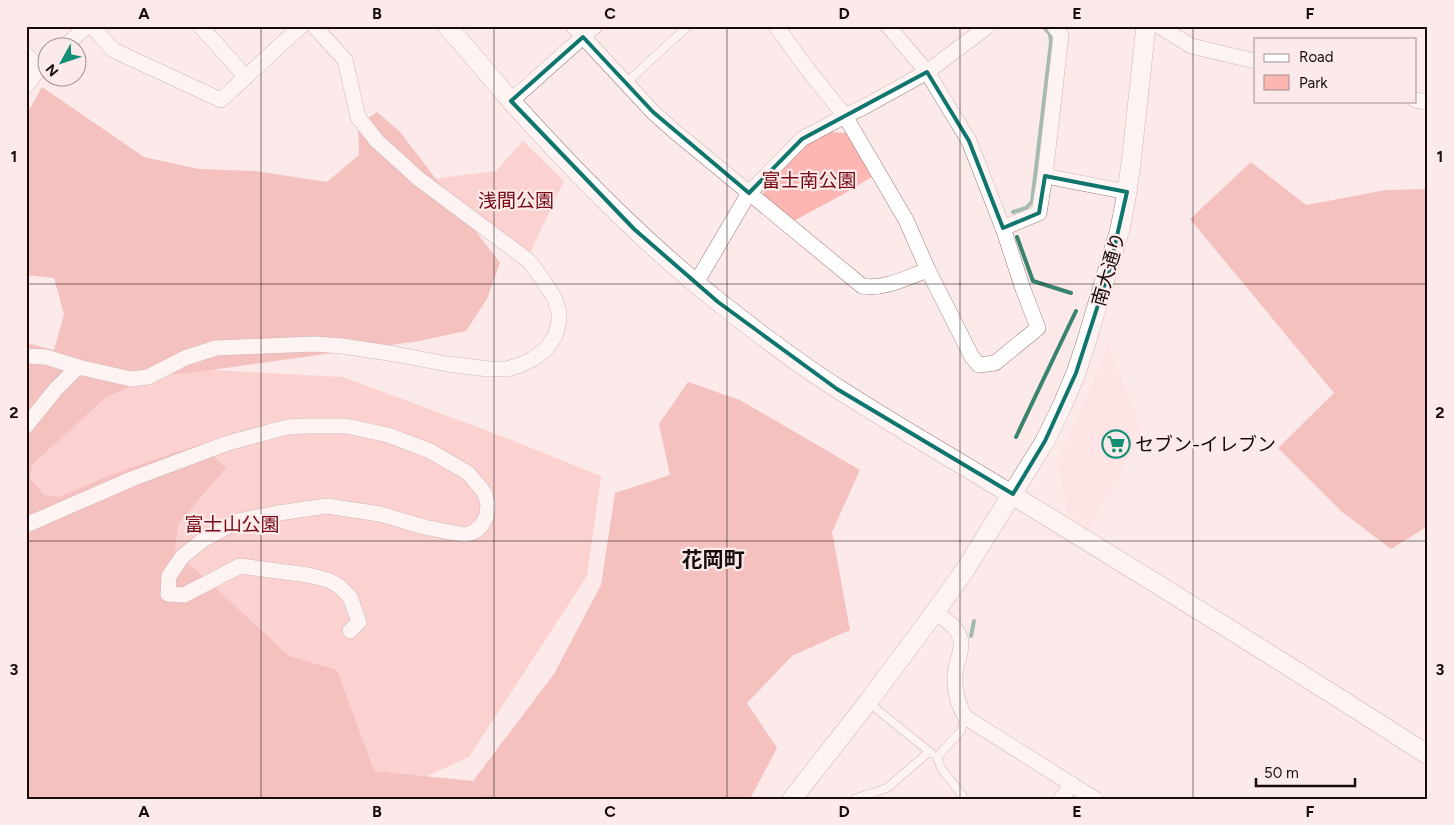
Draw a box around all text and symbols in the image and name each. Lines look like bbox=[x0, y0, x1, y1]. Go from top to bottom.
text: A bbox=[138, 4, 150, 23]
text: B bbox=[372, 4, 382, 23]
text: C bbox=[604, 4, 616, 23]
text: D bbox=[838, 4, 850, 23]
text: E bbox=[1072, 4, 1082, 23]
text: F bbox=[1306, 4, 1315, 23]
north arrow bbox=[38, 38, 88, 88]
legend bbox=[1254, 38, 1416, 102]
text: Road bbox=[1299, 48, 1334, 66]
text: N bbox=[42, 60, 62, 80]
text: Park bbox=[1299, 74, 1328, 92]
text: 1 bbox=[11, 147, 17, 166]
text: 1 bbox=[1437, 147, 1443, 166]
park label: 富士南公園 bbox=[761, 169, 857, 192]
park label: 浅間公園 bbox=[478, 189, 554, 212]
street label: 南大通り bbox=[1087, 229, 1130, 309]
text: 2 bbox=[9, 403, 19, 422]
text: 2 bbox=[1435, 403, 1445, 422]
supermarket icon: セブン-イレブン bbox=[1101, 429, 1131, 459]
place label: セブン-イレブン bbox=[1135, 433, 1276, 456]
park label: 富士山公園 bbox=[184, 513, 280, 536]
district label: 花岡町 bbox=[682, 547, 745, 572]
text: 3 bbox=[10, 660, 19, 679]
text: 3 bbox=[1436, 660, 1445, 679]
scale bar bbox=[1256, 755, 1355, 787]
text: 50 m bbox=[1264, 764, 1299, 782]
text: A bbox=[138, 802, 150, 821]
text: B bbox=[372, 802, 382, 821]
text: C bbox=[604, 802, 616, 821]
text: D bbox=[838, 802, 850, 821]
text: E bbox=[1072, 802, 1082, 821]
text: F bbox=[1306, 802, 1315, 821]

